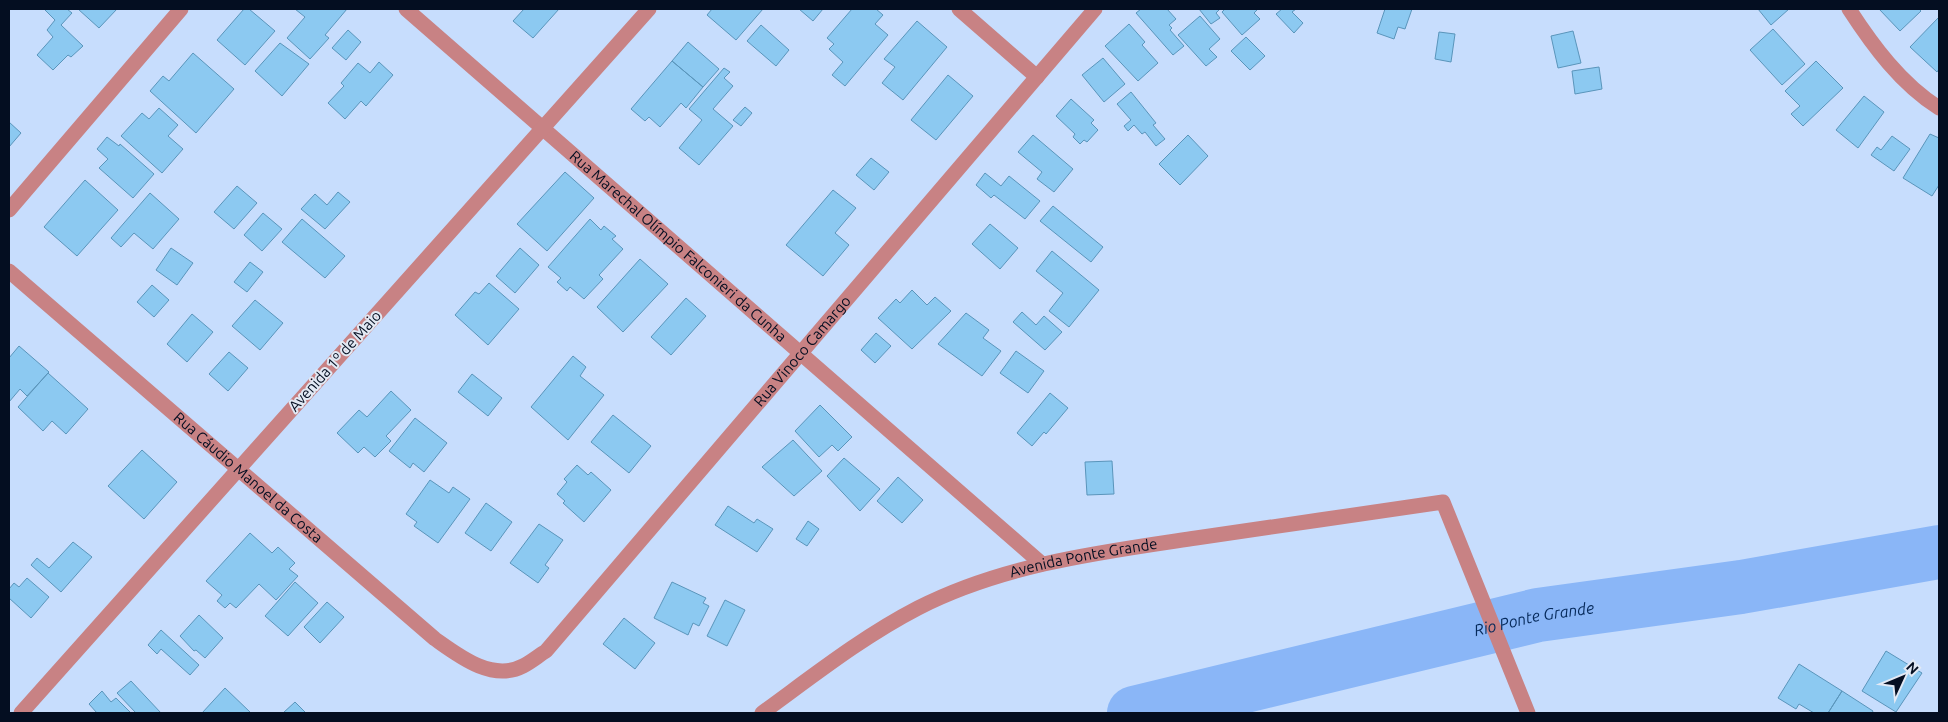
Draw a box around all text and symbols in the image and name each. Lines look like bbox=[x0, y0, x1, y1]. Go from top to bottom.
street label: Rua Marechal Olímpio Falconieri da Cunha bbox=[567, 147, 790, 345]
street label: Rua Vinoco Camargo bbox=[750, 292, 854, 410]
street label: Avenida 1º de Maio bbox=[285, 307, 384, 414]
street label: Rua Cáudio Manoel da Costa bbox=[171, 408, 326, 546]
street label: Avenida Ponte Grande bbox=[1008, 535, 1158, 580]
water label: Rio Ponte Grande bbox=[1472, 598, 1595, 639]
north arrow bbox=[1878, 652, 1928, 702]
text: N bbox=[1903, 659, 1922, 677]

